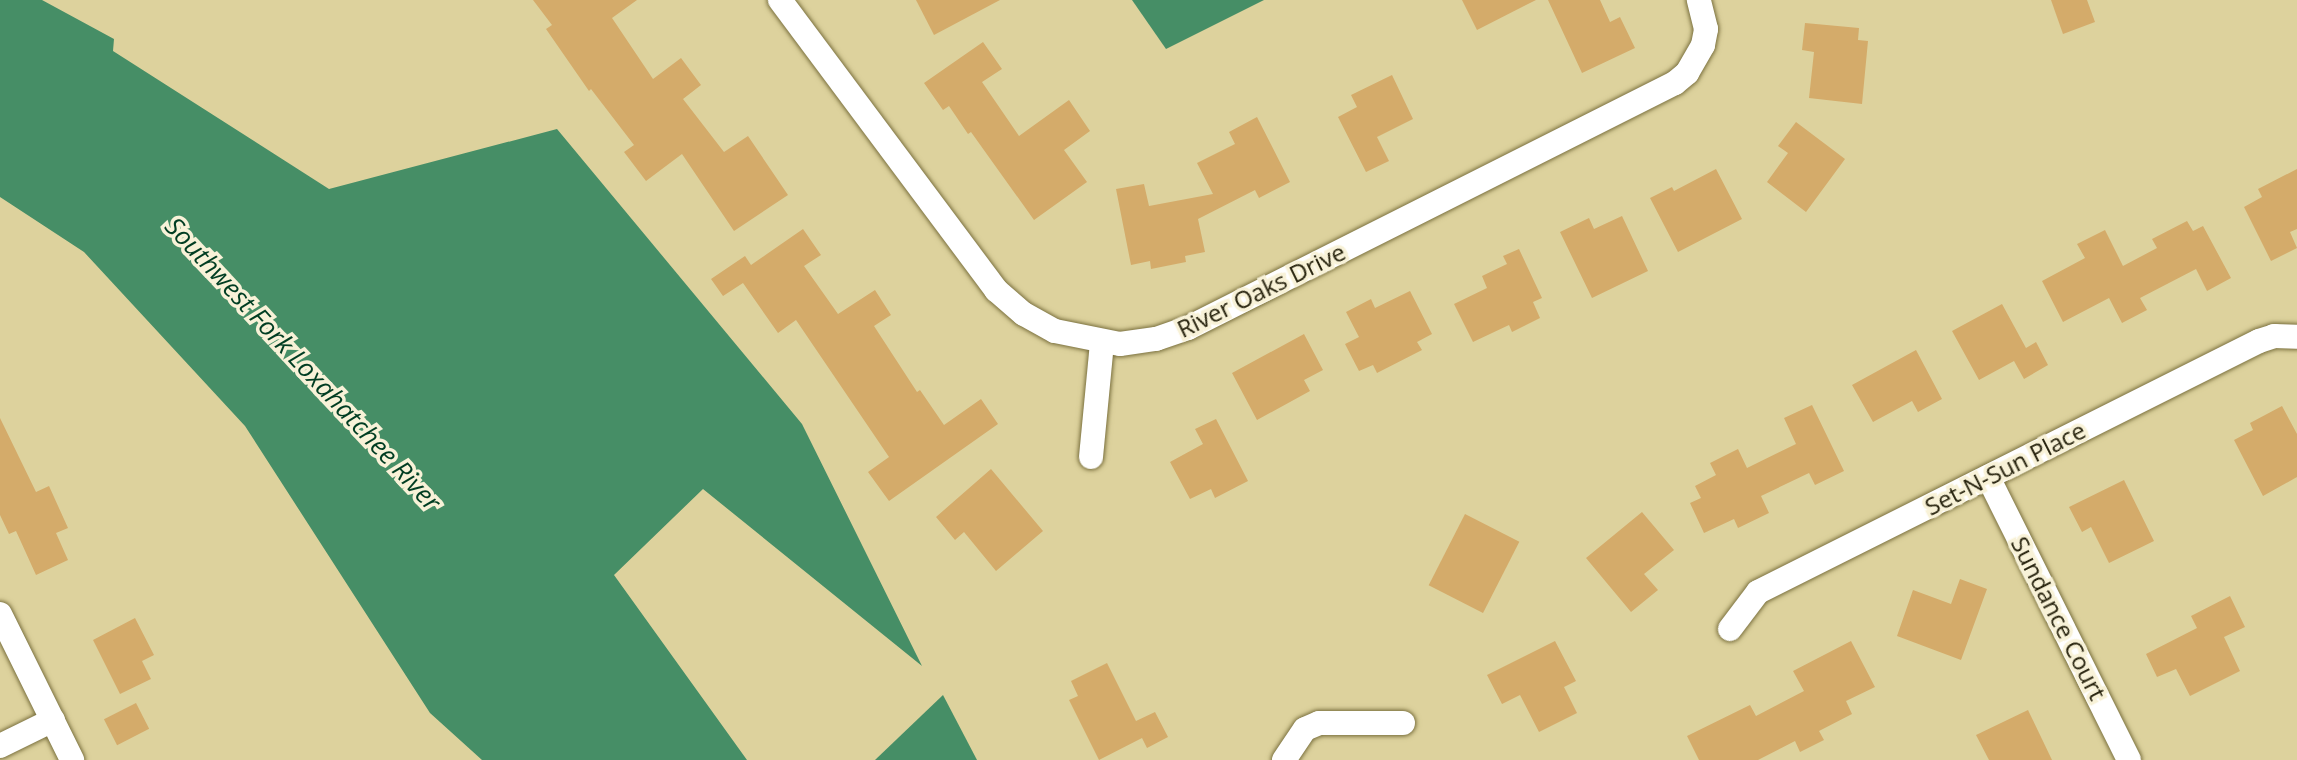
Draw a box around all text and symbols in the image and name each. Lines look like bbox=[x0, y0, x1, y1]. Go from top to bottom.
water label: Southwest Fork Loxahatchee River bbox=[159, 211, 447, 517]
street label: River Oaks Drive bbox=[1172, 237, 1350, 343]
street label: Set-N-Sun Place bbox=[1920, 415, 2090, 521]
street label: Sundance Court bbox=[2005, 532, 2113, 704]

